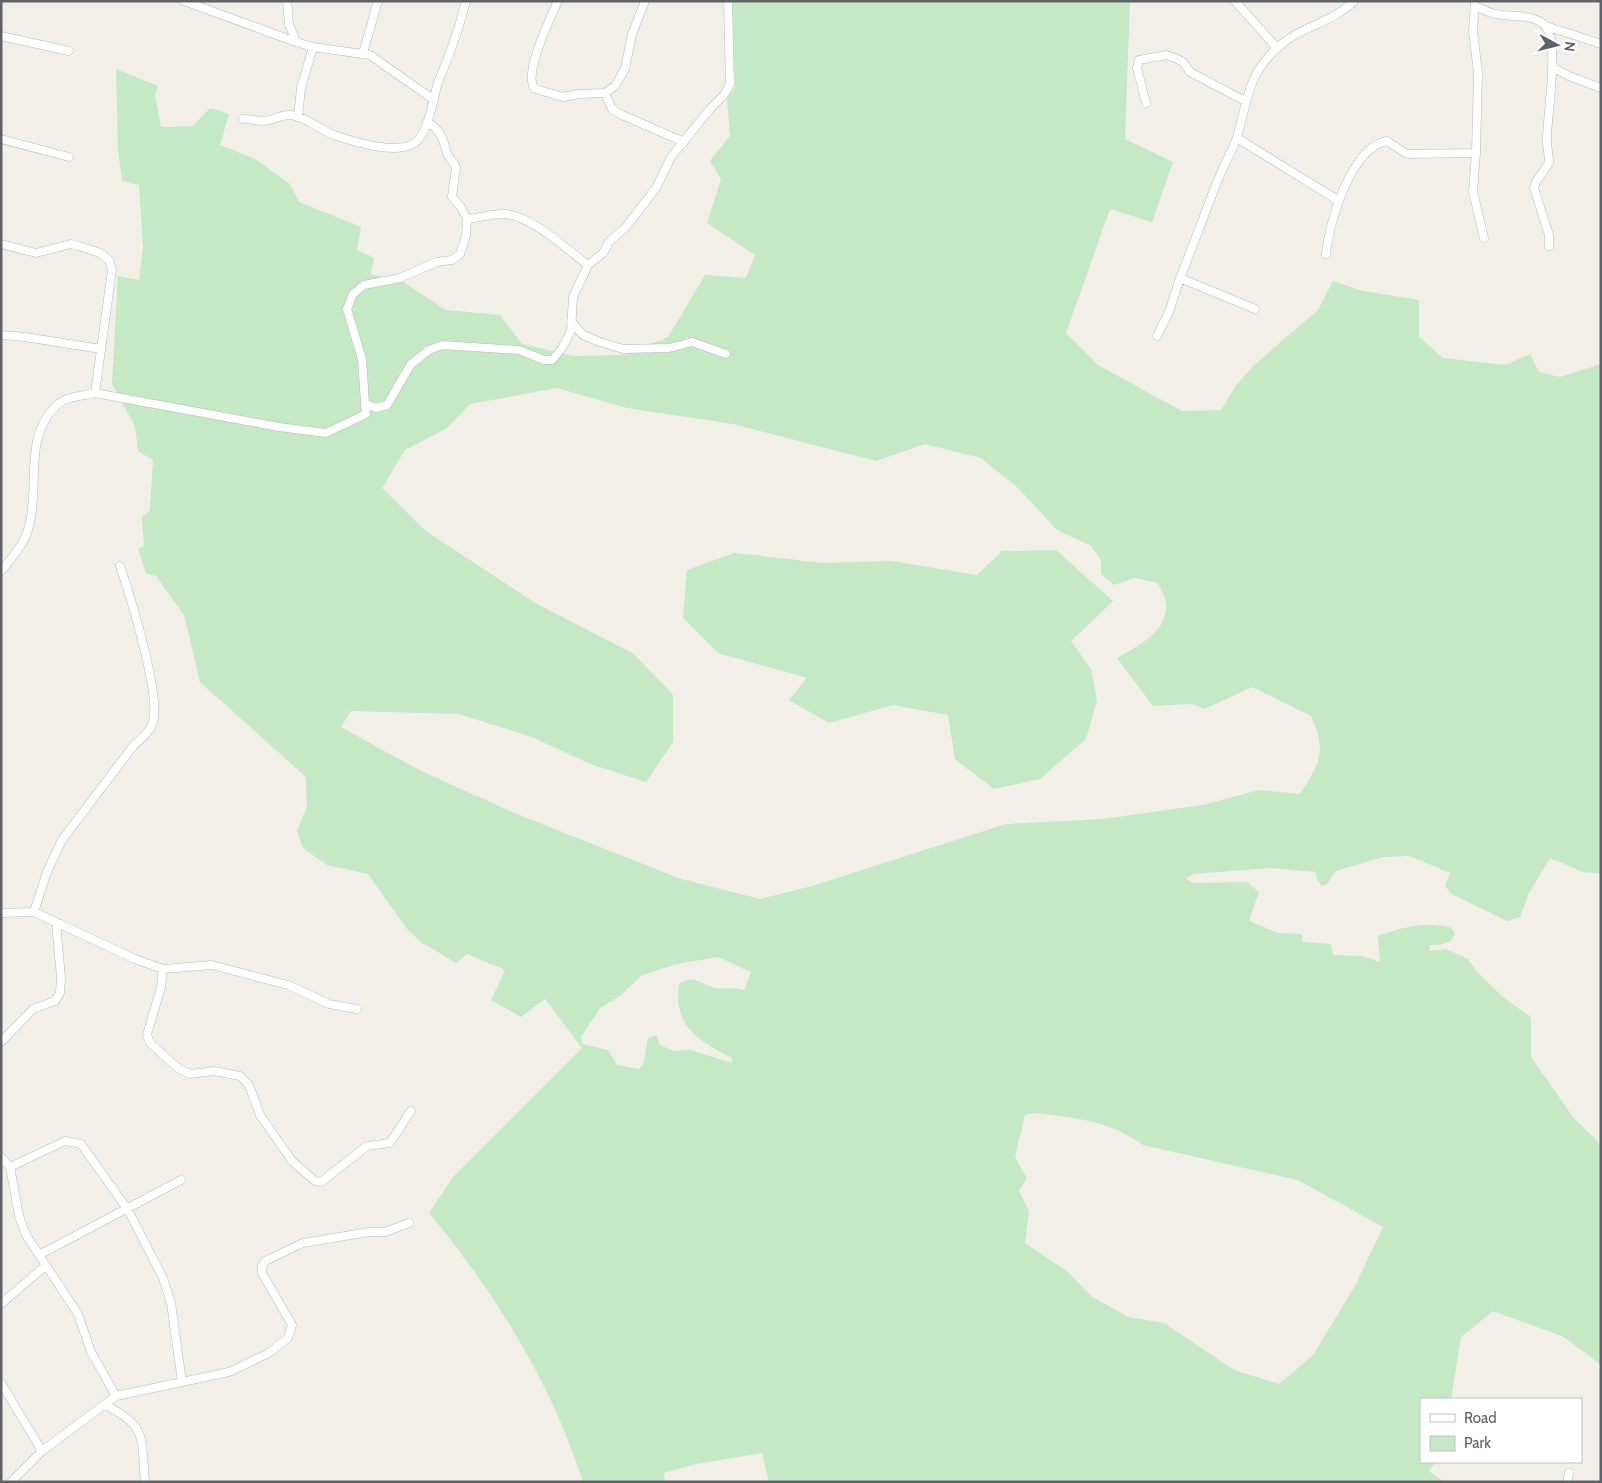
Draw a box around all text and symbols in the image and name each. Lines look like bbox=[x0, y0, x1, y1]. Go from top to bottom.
north arrow bbox=[1532, 20, 1582, 70]
text: N bbox=[1560, 41, 1579, 53]
legend bbox=[1420, 1398, 1582, 1463]
text: Road bbox=[1464, 1409, 1497, 1427]
text: Park bbox=[1464, 1434, 1491, 1452]

